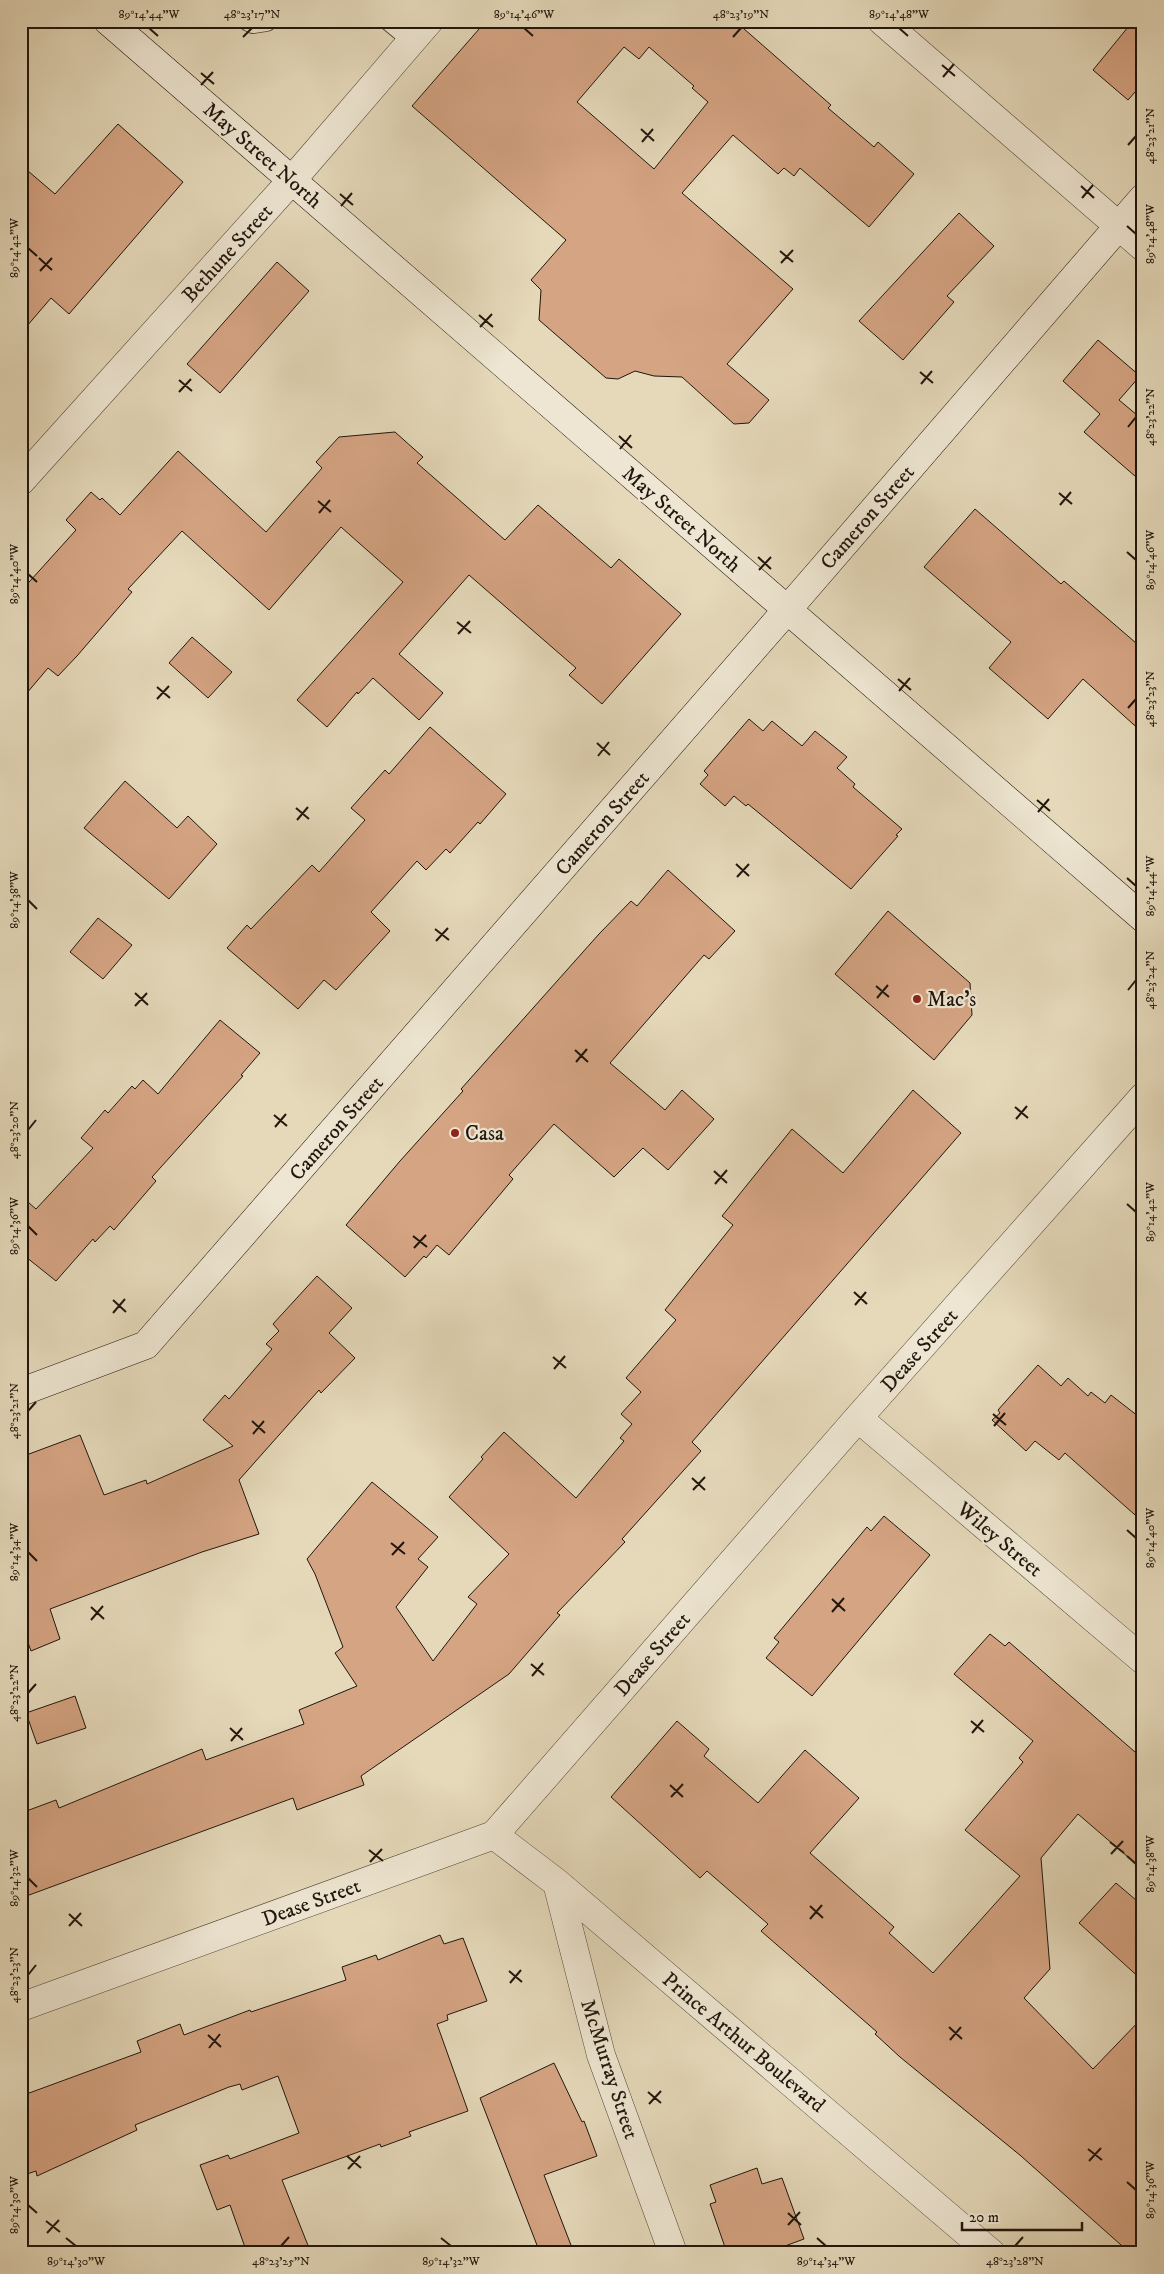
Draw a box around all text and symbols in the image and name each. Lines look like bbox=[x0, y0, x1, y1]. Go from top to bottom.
text: 89°14'44"W bbox=[119, 7, 181, 22]
text: 48°23'17"N bbox=[224, 7, 281, 22]
text: 89°14'46"W bbox=[494, 7, 555, 22]
text: 48°23'19"N bbox=[713, 7, 769, 22]
text: 89°14'48"W bbox=[869, 7, 930, 22]
street label: May Street North bbox=[198, 97, 327, 214]
text: 48°23'21"N bbox=[1143, 108, 1158, 164]
street label: Bethune Street bbox=[177, 199, 279, 308]
text: 89°14'48"W bbox=[1143, 203, 1158, 264]
text: 89°14'42"W bbox=[7, 217, 22, 278]
text: 48°23'22"N bbox=[1143, 388, 1158, 446]
street label: Cameron Street bbox=[815, 460, 921, 575]
street label: May Street North bbox=[617, 461, 746, 578]
text: 89°14'46"W bbox=[1143, 529, 1158, 590]
text: 89°14'40"W bbox=[7, 543, 22, 604]
text: 48°23'23"N bbox=[1143, 671, 1158, 727]
street label: Cameron Street bbox=[550, 766, 656, 881]
text: 89°14'44"W bbox=[1143, 855, 1158, 916]
text: 89°14'38"W bbox=[7, 870, 22, 929]
text: 48°23'24"N bbox=[1143, 950, 1158, 1009]
place label: Mac's bbox=[927, 987, 976, 1013]
marker: Mac's bbox=[911, 993, 923, 1005]
street label: Cameron Street bbox=[284, 1071, 390, 1186]
text: 48°23'20"N bbox=[7, 1101, 22, 1159]
place label: Casa bbox=[465, 1121, 504, 1147]
marker: Casa bbox=[449, 1127, 461, 1139]
text: 89°14'42"W bbox=[1143, 1181, 1158, 1242]
text: 89°14'36"W bbox=[7, 1196, 22, 1255]
street label: Dease Street bbox=[876, 1303, 964, 1398]
text: 48°23'21"N bbox=[7, 1383, 22, 1439]
street label: Wiley Street bbox=[951, 1496, 1048, 1583]
text: 89°14'40"W bbox=[1143, 1507, 1158, 1568]
text: 89°14'34"W bbox=[7, 1522, 22, 1581]
street label: Dease Street bbox=[609, 1607, 697, 1702]
text: 48°23'22"N bbox=[7, 1664, 22, 1722]
text: 89°14'38"W bbox=[1143, 1834, 1158, 1893]
text: 89°14'32"W bbox=[7, 1848, 22, 1907]
street label: Dease Street bbox=[258, 1873, 365, 1933]
text: 48°23'23"N bbox=[7, 1947, 22, 2003]
street label: Prince Arthur Boulevard bbox=[657, 1967, 831, 2119]
street label: McMurray Street bbox=[574, 1996, 644, 2143]
text: 89°14'36"W bbox=[1143, 2160, 1158, 2219]
text: 89°14'30"W bbox=[7, 2175, 22, 2234]
scale bar bbox=[962, 2199, 1082, 2231]
text: 20 m bbox=[969, 2208, 999, 2227]
text: 89°14'30"W bbox=[47, 2254, 106, 2269]
text: 48°23'25"N bbox=[252, 2254, 310, 2269]
text: 89°14'32"W bbox=[422, 2254, 481, 2269]
text: 89°14'34"W bbox=[797, 2254, 856, 2269]
text: 48°23'28"N bbox=[986, 2254, 1044, 2269]

